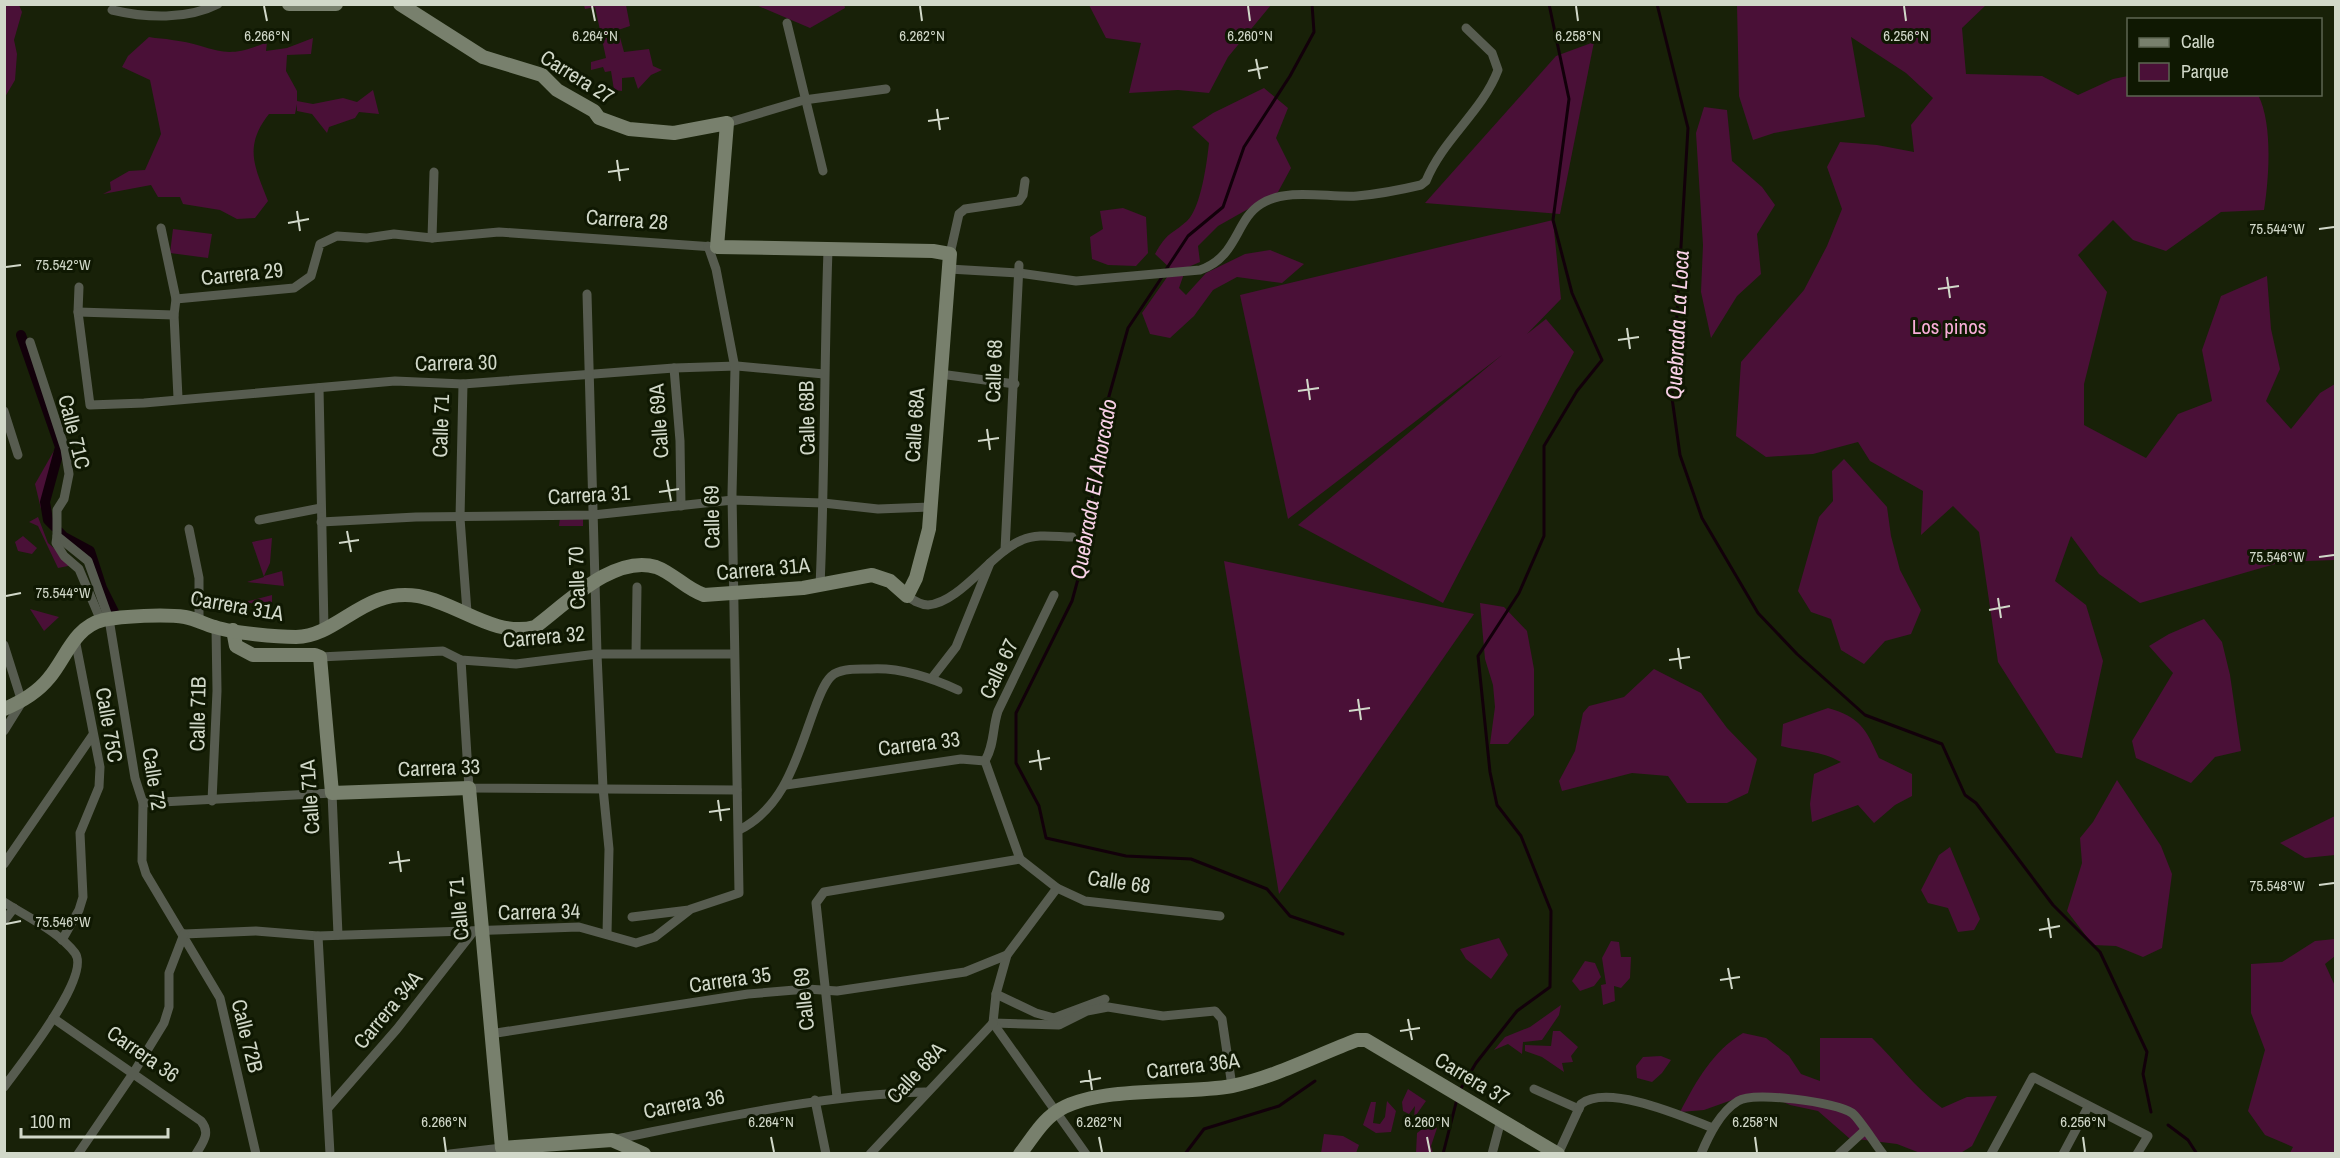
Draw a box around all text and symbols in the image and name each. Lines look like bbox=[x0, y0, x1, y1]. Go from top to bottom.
legend bbox=[2127, 18, 2322, 96]
text: 6.266°N bbox=[244, 25, 290, 46]
text: 6.264°N bbox=[572, 25, 618, 46]
text: 6.262°N bbox=[899, 25, 945, 46]
text: 6.260°N bbox=[1227, 25, 1273, 46]
text: 6.258°N bbox=[1555, 25, 1601, 46]
text: 6.256°N bbox=[1883, 25, 1929, 46]
text: Calle bbox=[2181, 29, 2215, 54]
street label: Carrera 27 bbox=[535, 42, 620, 111]
text: Parque bbox=[2181, 59, 2229, 84]
street label: Carrera 28 bbox=[585, 202, 669, 237]
text: 75.544°W bbox=[2249, 218, 2305, 239]
water label: Quebrada La Loca bbox=[1658, 250, 1696, 400]
text: 75.542°W bbox=[35, 254, 91, 275]
street label: Carrera 29 bbox=[200, 255, 284, 292]
park label: Los pinos bbox=[1912, 312, 1986, 341]
street label: Calle 68 bbox=[978, 339, 1009, 403]
street label: Carrera 30 bbox=[415, 347, 497, 378]
street label: Calle 68B bbox=[791, 380, 822, 456]
street label: Calle 69A bbox=[641, 382, 676, 459]
street label: Calle 68A bbox=[897, 386, 932, 463]
street label: Calle 71C bbox=[51, 392, 98, 472]
street label: Calle 71 bbox=[425, 393, 456, 458]
water label: Quebrada El Ahorcado bbox=[1062, 397, 1124, 581]
street label: Carrera 31 bbox=[547, 478, 631, 511]
street label: Calle 69 bbox=[696, 485, 727, 549]
street label: Calle 70 bbox=[561, 546, 592, 610]
text: 75.546°W bbox=[2249, 546, 2305, 567]
street label: Carrera 31A bbox=[715, 550, 811, 587]
text: 75.544°W bbox=[35, 582, 91, 603]
street label: Carrera 31A bbox=[188, 583, 286, 628]
street label: Carrera 32 bbox=[502, 618, 586, 655]
street label: Calle 67 bbox=[972, 634, 1025, 704]
street label: Calle 71B bbox=[182, 676, 213, 752]
street label: Calle 75C bbox=[89, 685, 130, 765]
street label: Carrera 33 bbox=[876, 724, 962, 763]
street label: Calle 72 bbox=[135, 745, 174, 812]
street label: Carrera 33 bbox=[397, 752, 481, 783]
street label: Calle 71A bbox=[292, 758, 327, 835]
street label: Calle 68 bbox=[1086, 863, 1152, 900]
text: 75.548°W bbox=[2249, 875, 2305, 896]
street label: Calle 71 bbox=[441, 876, 476, 942]
street label: Carrera 34 bbox=[498, 896, 581, 927]
text: 75.546°W bbox=[35, 911, 91, 932]
street label: Carrera 35 bbox=[687, 959, 773, 1000]
street label: Carrera 34A bbox=[346, 964, 429, 1055]
street label: Calle 69 bbox=[786, 966, 821, 1032]
street label: Calle 72B bbox=[224, 996, 271, 1076]
street label: Carrera 36 bbox=[101, 1018, 185, 1089]
street label: Calle 68A bbox=[880, 1035, 952, 1110]
street label: Carrera 36A bbox=[1145, 1045, 1242, 1086]
street label: Carrera 37 bbox=[1430, 1045, 1515, 1112]
street label: Carrera 36 bbox=[641, 1081, 727, 1126]
scale bar bbox=[21, 1101, 168, 1139]
text: 100 m bbox=[30, 1109, 71, 1134]
text: 6.266°N bbox=[421, 1111, 467, 1132]
text: 6.264°N bbox=[748, 1111, 794, 1132]
text: 6.262°N bbox=[1076, 1111, 1122, 1132]
text: 6.260°N bbox=[1404, 1111, 1450, 1132]
text: 6.258°N bbox=[1732, 1111, 1778, 1132]
text: 6.256°N bbox=[2060, 1111, 2106, 1132]

